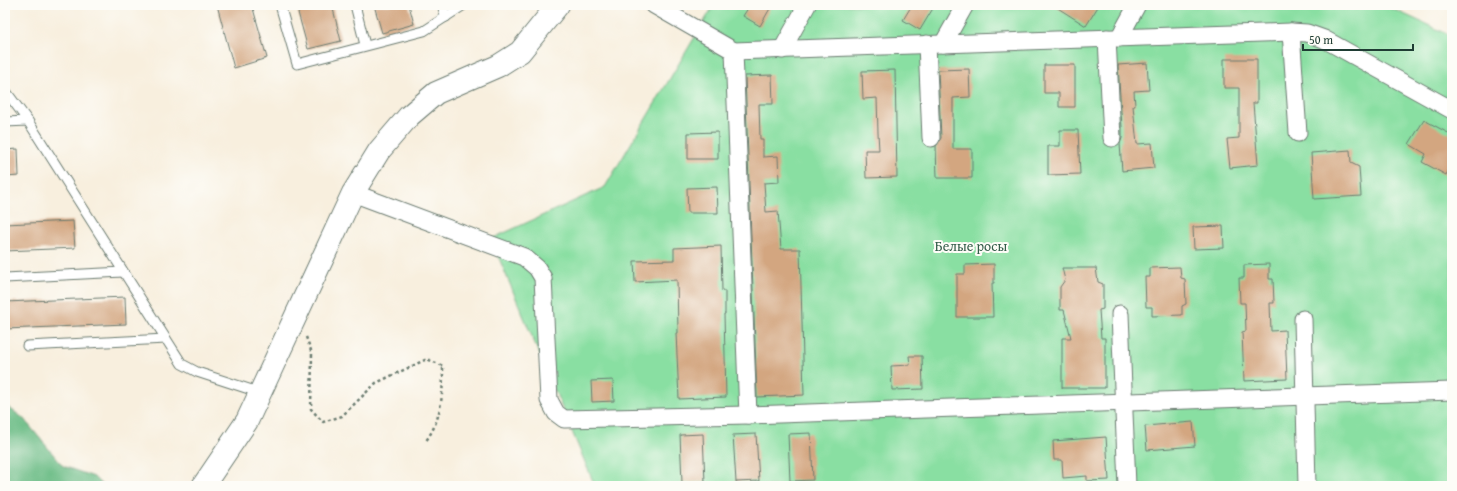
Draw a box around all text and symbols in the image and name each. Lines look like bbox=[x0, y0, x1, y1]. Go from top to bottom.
scale bar bbox=[1303, 26, 1413, 52]
text: 50 m bbox=[1309, 31, 1333, 48]
park label: Белые росы bbox=[935, 236, 1007, 256]

